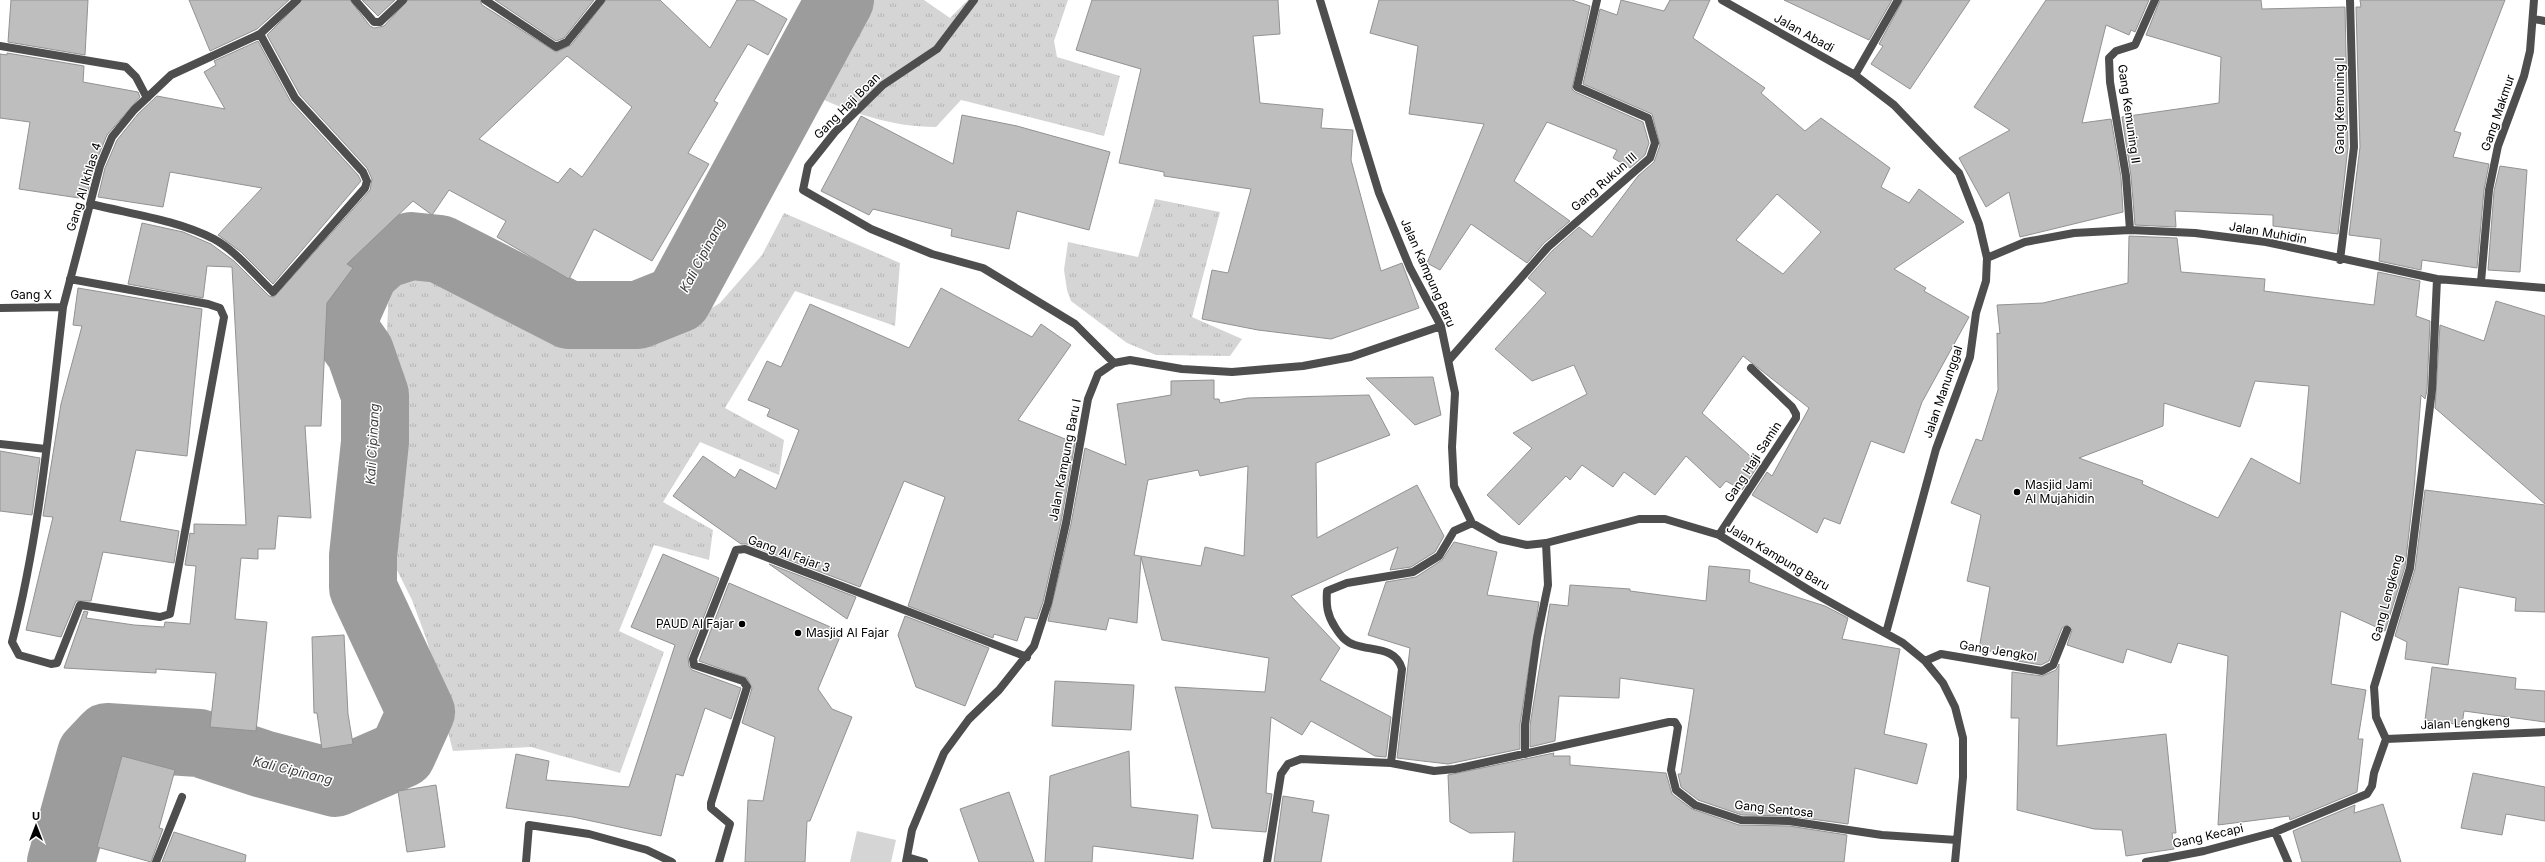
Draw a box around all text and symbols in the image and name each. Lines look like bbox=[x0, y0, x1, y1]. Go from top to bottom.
street label: Jalan Abadi bbox=[1772, 10, 1837, 55]
street label: Gang Kemuning I bbox=[2332, 58, 2347, 154]
street label: Gang Kemuning II bbox=[2115, 63, 2144, 164]
street label: Gang Haji Boan bbox=[810, 69, 883, 142]
street label: Gang Makmur bbox=[2477, 72, 2518, 153]
street label: Gang Al Ikhlas 4 bbox=[63, 140, 104, 233]
street label: Gang Rukun III bbox=[1568, 149, 1640, 214]
water label: Kali Cipinang bbox=[676, 215, 728, 295]
street label: Jalan Kampung Baru bbox=[1398, 216, 1459, 330]
street label: Jalan Muhidin bbox=[2228, 218, 2308, 247]
street label: Gang X bbox=[10, 287, 52, 302]
street label: Jalan Manunggal bbox=[1920, 344, 1965, 440]
street label: Jalan Kampung Baru I bbox=[1045, 398, 1084, 522]
water label: Kali Cipinang bbox=[362, 403, 382, 485]
street label: Gang Haji Samin bbox=[1721, 419, 1784, 505]
place label: Masjid Jami Al Mujahidin bbox=[2025, 477, 2095, 506]
marker: Masjid Jami Al Mujahidin bbox=[2012, 487, 2022, 497]
street label: Jalan Kampung Baru bbox=[1724, 520, 1832, 593]
street label: Gang Al Fajar 3 bbox=[746, 532, 832, 575]
street label: Gang Lengkeng bbox=[2368, 553, 2405, 643]
place label: PAUD Al Fajar bbox=[656, 616, 734, 631]
marker: PAUD Al Fajar bbox=[737, 619, 747, 629]
place label: Masjid Al Fajar bbox=[806, 625, 889, 640]
marker: Masjid Al Fajar bbox=[793, 628, 803, 638]
street label: Gang Jengkol bbox=[1958, 637, 2038, 664]
street label: Jalan Lengkeng bbox=[2420, 713, 2510, 732]
water label: Kali Cipinang bbox=[252, 752, 334, 788]
street label: Gang Sentosa bbox=[1734, 797, 1814, 820]
north arrow bbox=[16, 806, 56, 846]
text: U bbox=[32, 809, 40, 823]
street label: Gang Kecapi bbox=[2171, 820, 2245, 851]

